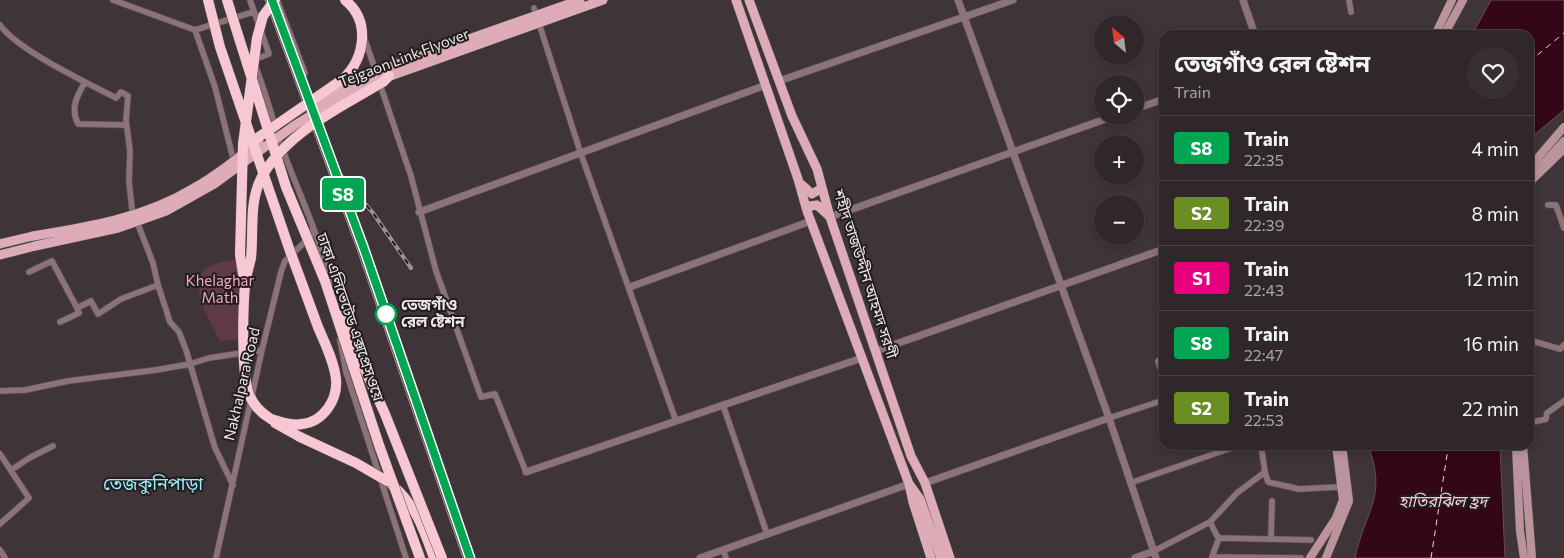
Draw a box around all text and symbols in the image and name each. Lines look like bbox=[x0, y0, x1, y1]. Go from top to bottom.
north arrow bbox=[1094, 15, 1144, 65]
map controls bbox=[1094, 15, 1144, 245]
street label: Tejgaon Link Flyover bbox=[336, 24, 472, 90]
button: heart bbox=[1467, 47, 1519, 99]
text: তেজগাঁও রেল ষ্টেশন bbox=[1174, 48, 1370, 77]
button: locate bbox=[1094, 75, 1144, 125]
text: Train bbox=[1174, 82, 1211, 101]
text: Train bbox=[1244, 127, 1289, 150]
button: + bbox=[1094, 135, 1144, 185]
text: S8 bbox=[1191, 137, 1212, 159]
text: 4 min bbox=[1472, 137, 1519, 160]
text: 22:35 bbox=[1244, 150, 1284, 169]
line badge: S8 bbox=[320, 178, 366, 210]
text: S8 bbox=[332, 183, 354, 205]
street label: শহীদ তাজউদ্দীন আহমদ সরণী bbox=[830, 186, 902, 362]
text: Train bbox=[1244, 192, 1289, 215]
button: − bbox=[1094, 195, 1144, 245]
text: S2 bbox=[1191, 202, 1212, 224]
text: 8 min bbox=[1471, 202, 1519, 225]
text: 22:39 bbox=[1244, 215, 1284, 234]
street label: ঢাকা এলিভেটেড এক্সপ্রেসওয়ে bbox=[313, 229, 388, 404]
text: Train bbox=[1244, 257, 1289, 280]
text: S1 bbox=[1192, 267, 1211, 289]
text: 12 min bbox=[1464, 267, 1519, 290]
park label: Khelaghar Math bbox=[186, 271, 254, 306]
text: 22:43 bbox=[1244, 280, 1284, 299]
place label: তেজগাঁও রেল ষ্টেশন bbox=[401, 295, 465, 330]
marker: তেজগাঁও রেল ষ্টেশন bbox=[375, 303, 397, 325]
text: Train bbox=[1244, 322, 1289, 345]
street label: Nakhalpara Road bbox=[219, 325, 263, 442]
text: S8 bbox=[1191, 332, 1212, 354]
text: 16 min bbox=[1463, 332, 1519, 355]
text: 22:47 bbox=[1244, 345, 1283, 364]
text: Train bbox=[1244, 387, 1289, 410]
text: S2 bbox=[1191, 397, 1212, 419]
text: 22 min bbox=[1462, 397, 1519, 420]
text: 22:53 bbox=[1244, 410, 1284, 429]
district label: তেজকুনিপাড়া bbox=[103, 472, 203, 495]
water label: হাতিরঝিল হ্রদ bbox=[1399, 491, 1490, 510]

